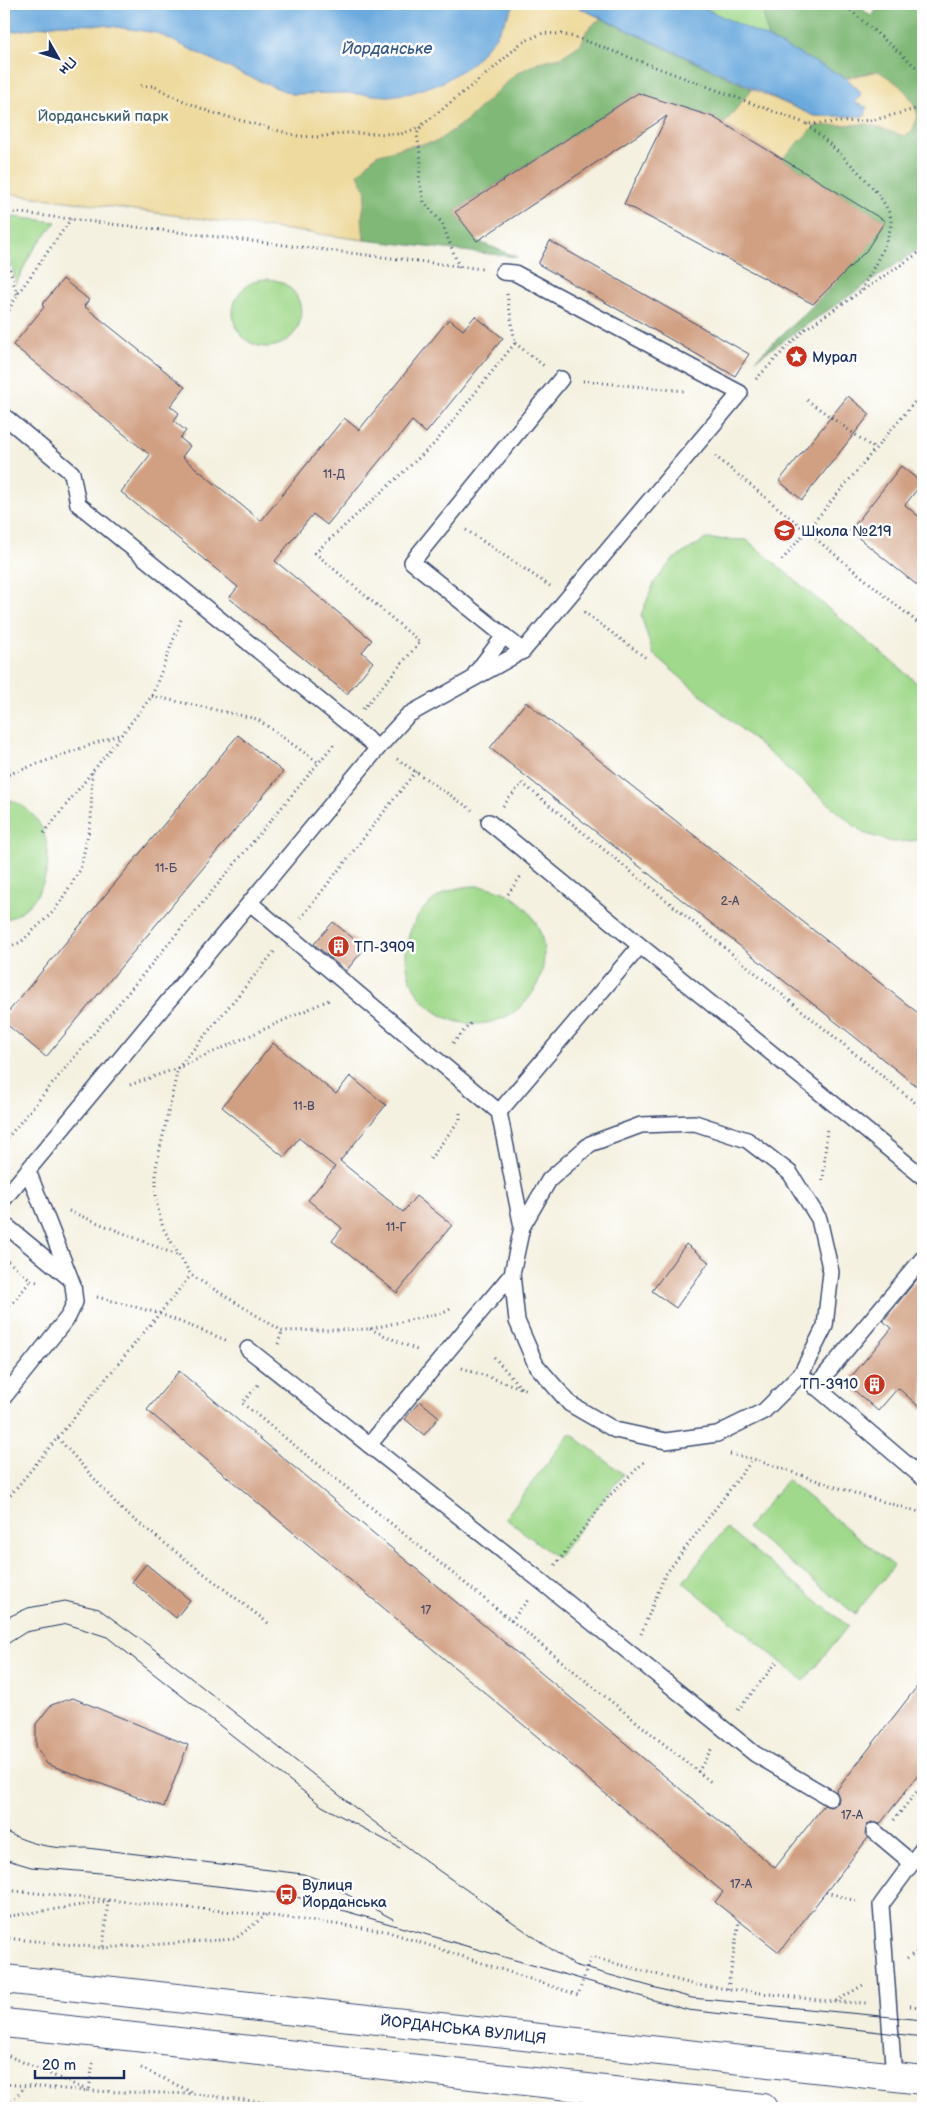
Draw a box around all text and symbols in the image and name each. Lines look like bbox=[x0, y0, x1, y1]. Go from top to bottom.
north arrow bbox=[32, 32, 82, 82]
water label: Йорданське bbox=[342, 40, 432, 59]
text: Пн bbox=[55, 53, 80, 78]
park label: Йорданський парк bbox=[37, 107, 169, 126]
place icon: Мурал bbox=[784, 345, 808, 369]
place label: Мурал bbox=[812, 348, 857, 367]
house number: 11-Д bbox=[323, 467, 346, 482]
school or university icon: Школа №219 bbox=[773, 519, 797, 543]
place label: Школа №219 bbox=[801, 522, 892, 541]
house number: 11-Б bbox=[155, 861, 178, 876]
house number: 2-А bbox=[721, 894, 740, 909]
building icon: ТП-3909 bbox=[326, 935, 350, 959]
place label: ТП-3909 bbox=[354, 938, 415, 957]
house number: 11-В bbox=[293, 1099, 315, 1114]
house number: 11-Г bbox=[386, 1220, 407, 1235]
building icon: ТП-3910 bbox=[862, 1372, 886, 1396]
place label: ТП-3910 bbox=[800, 1375, 858, 1394]
house number: 17 bbox=[421, 1603, 431, 1618]
house number: 17-А bbox=[841, 1808, 864, 1823]
place label: Вулиця Йорданська bbox=[302, 1876, 387, 1912]
house number: 17-А bbox=[730, 1877, 753, 1892]
bus stop icon: Вулиця Йорданська bbox=[274, 1882, 298, 1906]
street label: ЙОРДАНСЬКА ВУЛИЦЯ bbox=[379, 2011, 547, 2048]
scale bar bbox=[35, 2047, 124, 2079]
text: 20 m bbox=[42, 2056, 76, 2075]

